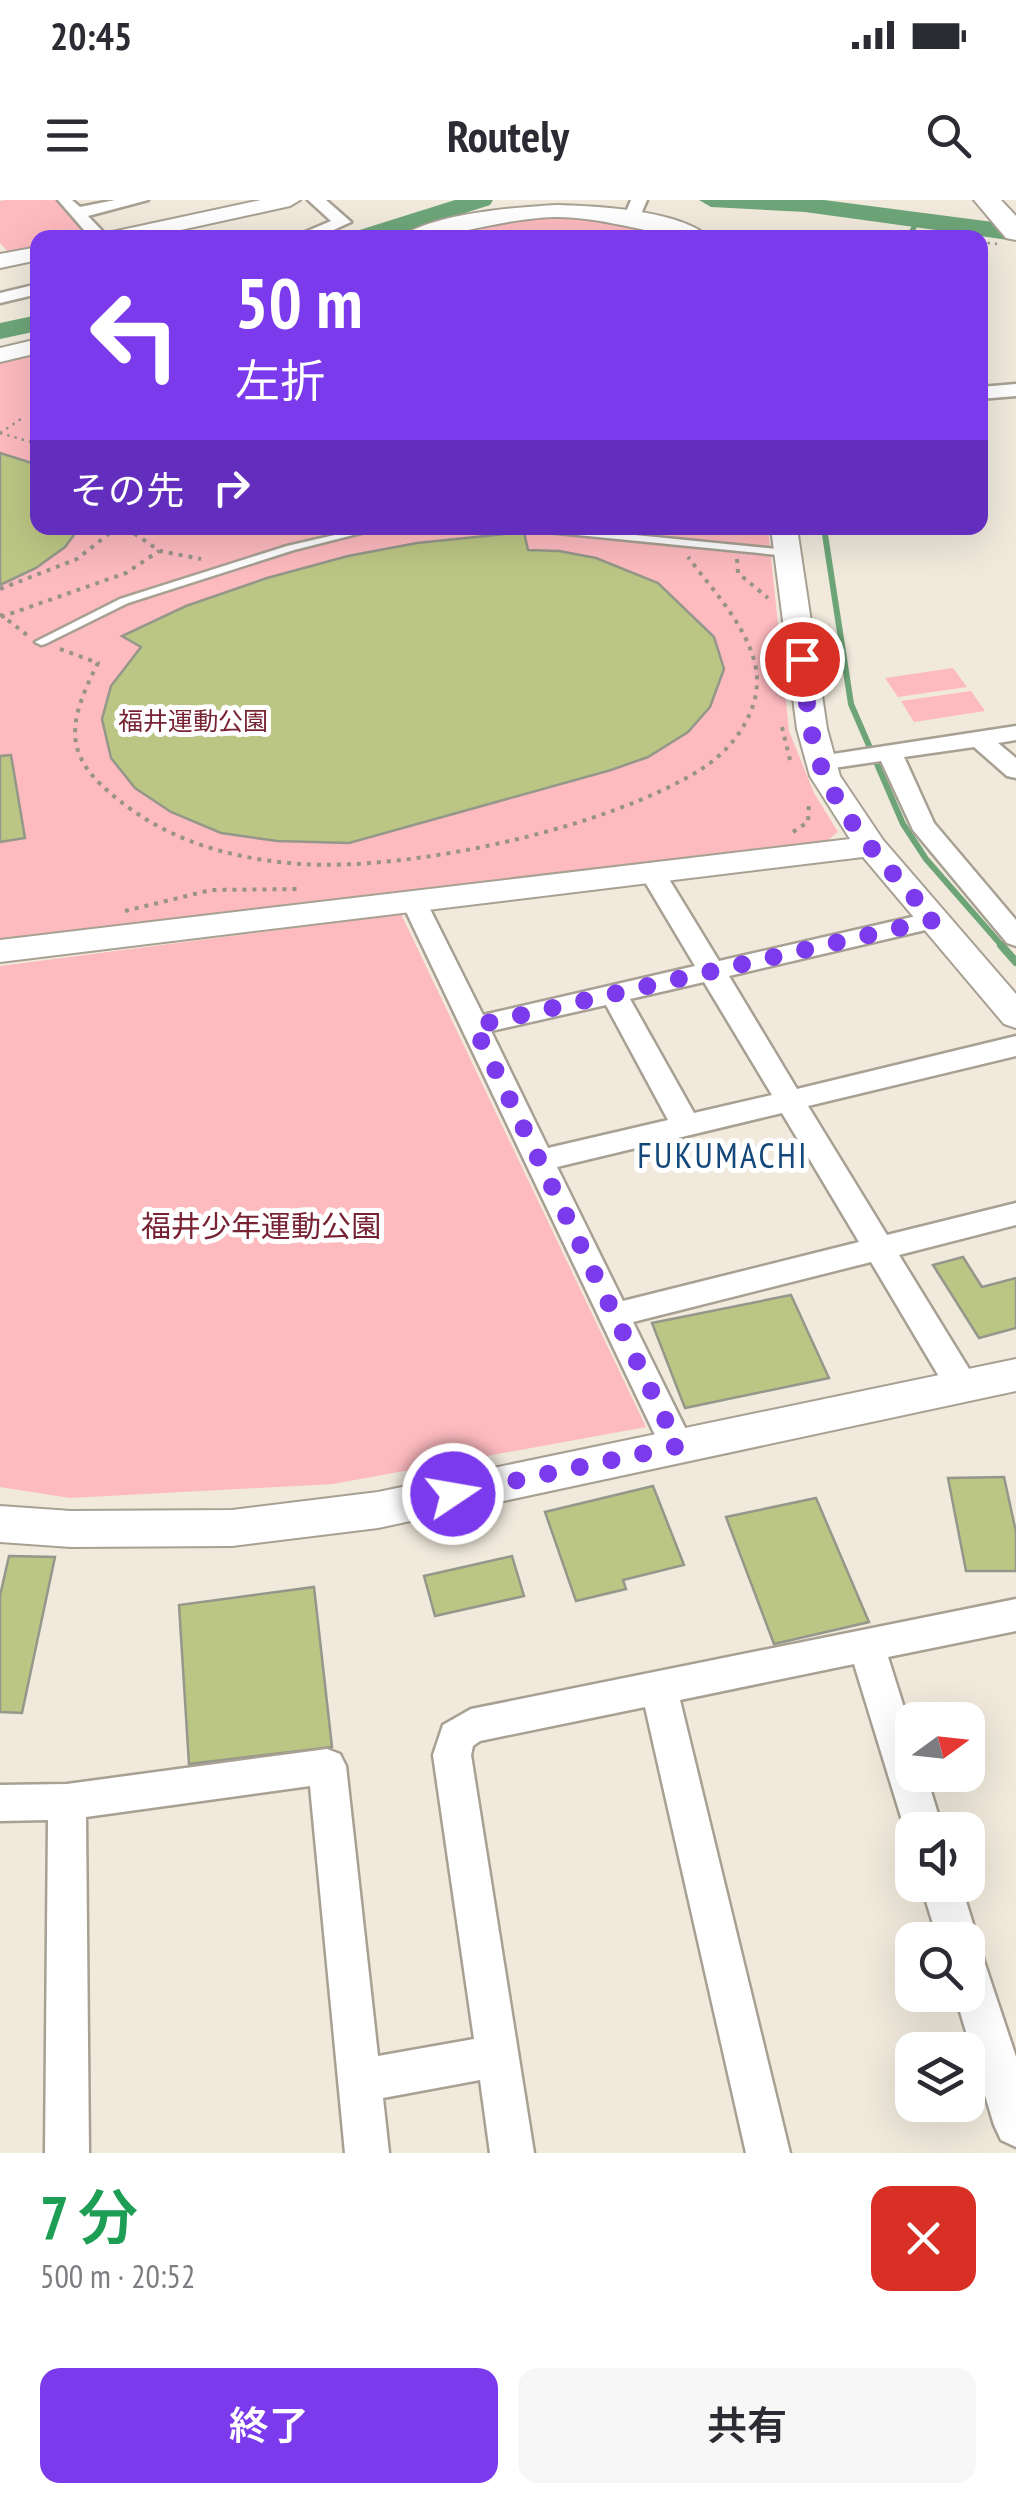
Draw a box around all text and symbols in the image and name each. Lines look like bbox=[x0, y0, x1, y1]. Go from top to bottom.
text: 20:45 bbox=[50, 11, 132, 60]
text: Routely bbox=[447, 106, 569, 164]
icon: menu bbox=[40, 108, 95, 163]
icon: search bbox=[921, 108, 976, 163]
text: 50 m bbox=[235, 257, 363, 347]
icon: left bbox=[70, 270, 200, 400]
text: 左折 bbox=[235, 351, 325, 409]
icon: right bbox=[204, 460, 259, 515]
text: その先 bbox=[70, 465, 184, 514]
pin bbox=[760, 617, 845, 702]
icon: arrive bbox=[775, 632, 830, 687]
park label: 福井運動公園 bbox=[118, 705, 268, 737]
district label: FUKUMACHI bbox=[637, 1132, 809, 1178]
park label: 福井少年運動公園 bbox=[141, 1206, 381, 1245]
position arrow bbox=[401, 1442, 505, 1546]
north arrow bbox=[895, 1702, 985, 1792]
map controls bbox=[895, 1702, 985, 2122]
button: sound bbox=[895, 1812, 985, 1902]
button: search bbox=[895, 1922, 985, 2012]
button: layers bbox=[895, 2032, 985, 2122]
text: 7 分 bbox=[40, 2178, 138, 2256]
button: close bbox=[871, 2186, 976, 2291]
text: 500 m · 20:52 bbox=[40, 2255, 195, 2297]
button: 終了 bbox=[40, 2368, 498, 2483]
button: 共有 bbox=[518, 2368, 976, 2483]

